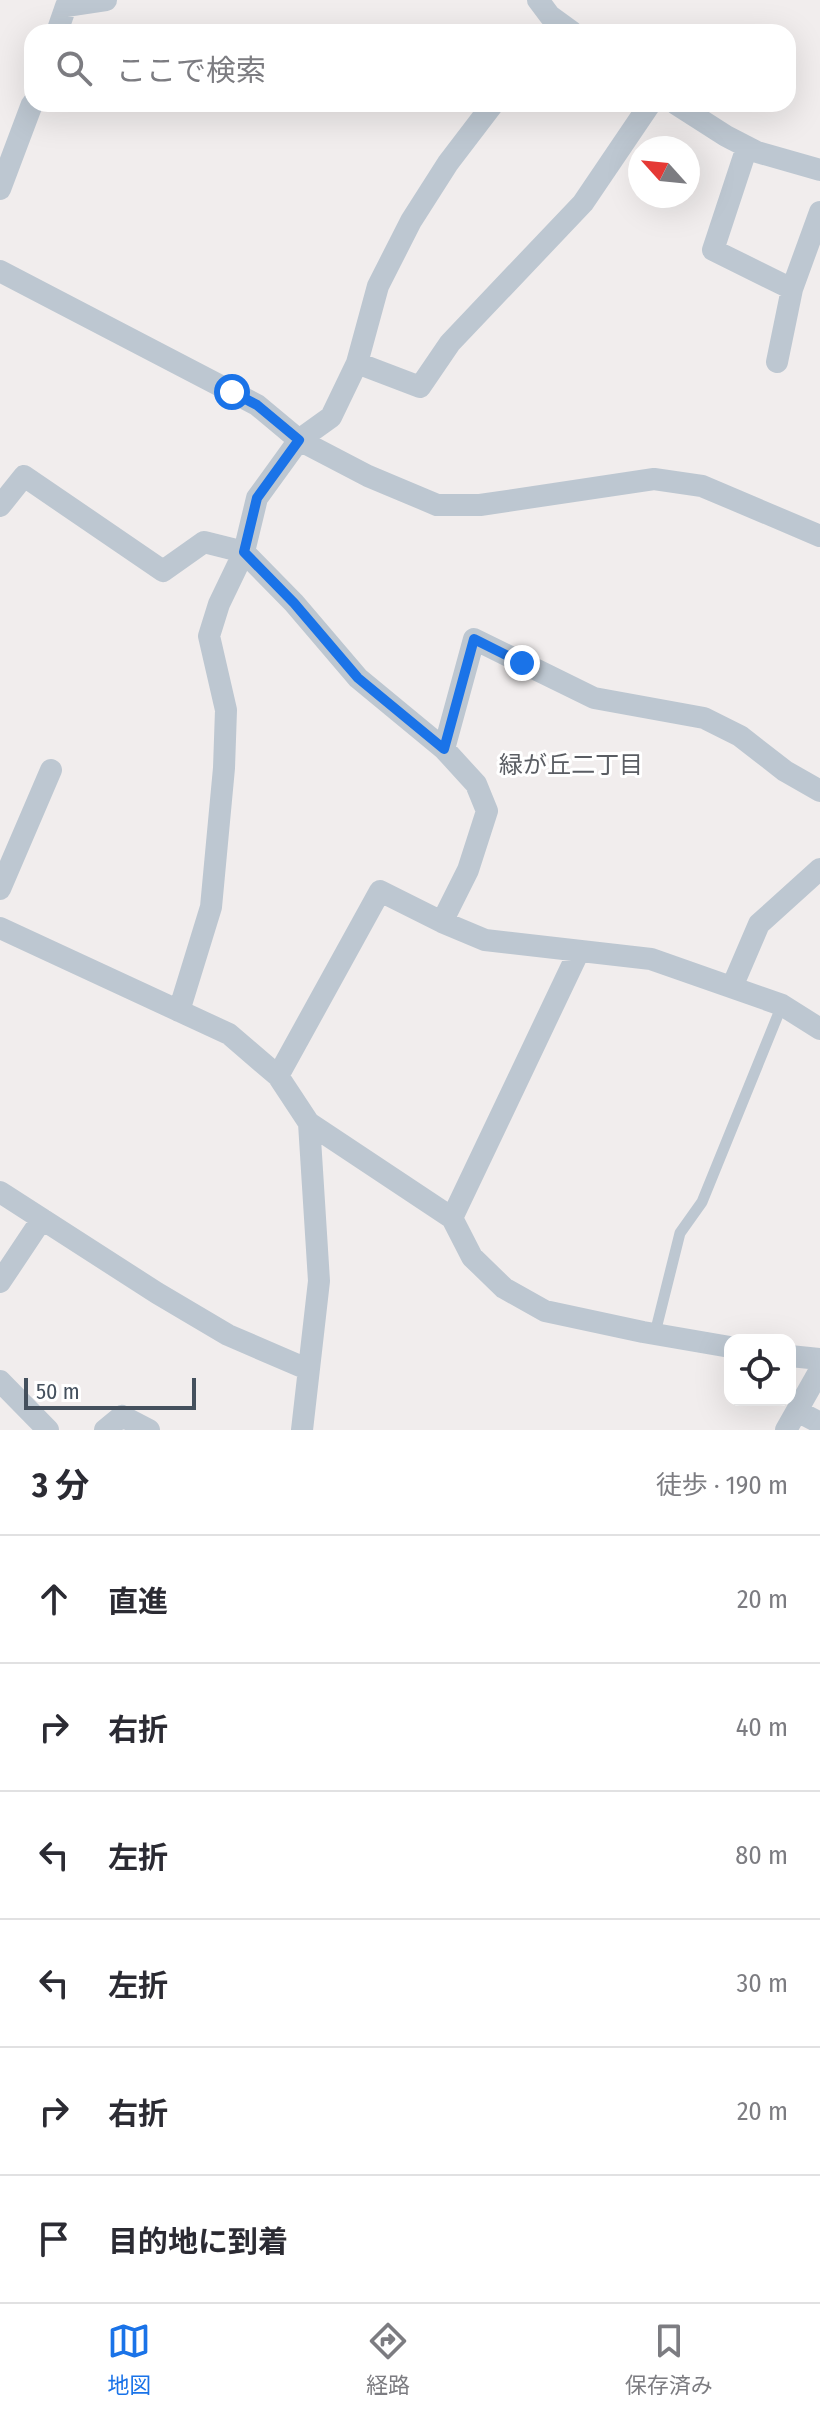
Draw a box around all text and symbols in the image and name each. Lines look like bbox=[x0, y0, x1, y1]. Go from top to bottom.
search box bbox=[24, 24, 796, 112]
icon: search bbox=[52, 46, 96, 90]
text: ここで検索 bbox=[116, 53, 266, 89]
north arrow bbox=[628, 136, 700, 208]
route start bbox=[214, 374, 250, 410]
route end bbox=[504, 645, 540, 681]
district label: 緑が丘二丁目 bbox=[499, 751, 643, 779]
map controls bbox=[724, 1334, 796, 1406]
button: locate bbox=[724, 1334, 796, 1406]
scale bar bbox=[24, 1374, 196, 1410]
text: 50 m bbox=[36, 1378, 80, 1405]
text: 3 分 bbox=[32, 1465, 89, 1506]
text: 徒歩 · 190 m bbox=[656, 1470, 788, 1501]
icon: ahead bbox=[32, 1577, 76, 1621]
text: 直進 bbox=[108, 1584, 168, 1620]
text: 20 m bbox=[737, 1584, 788, 1615]
icon: right bbox=[32, 1705, 76, 1749]
text: 右折 bbox=[108, 1712, 168, 1748]
text: 40 m bbox=[736, 1712, 788, 1743]
icon: left bbox=[32, 1833, 76, 1877]
text: 左折 bbox=[108, 1840, 168, 1876]
text: 80 m bbox=[735, 1840, 788, 1871]
icon: left bbox=[32, 1961, 76, 2005]
text: 左折 bbox=[108, 1968, 168, 2004]
text: 30 m bbox=[737, 1968, 788, 1999]
icon: right bbox=[32, 2089, 76, 2133]
text: 右折 bbox=[108, 2096, 168, 2132]
text: 20 m bbox=[737, 2096, 788, 2127]
icon: arrive bbox=[32, 2217, 76, 2261]
text: 目的地に到着 bbox=[108, 2224, 288, 2260]
tab: 地図 bbox=[107, 2319, 151, 2399]
tab: 経路 bbox=[366, 2319, 410, 2399]
tab: 保存済み bbox=[625, 2319, 713, 2399]

